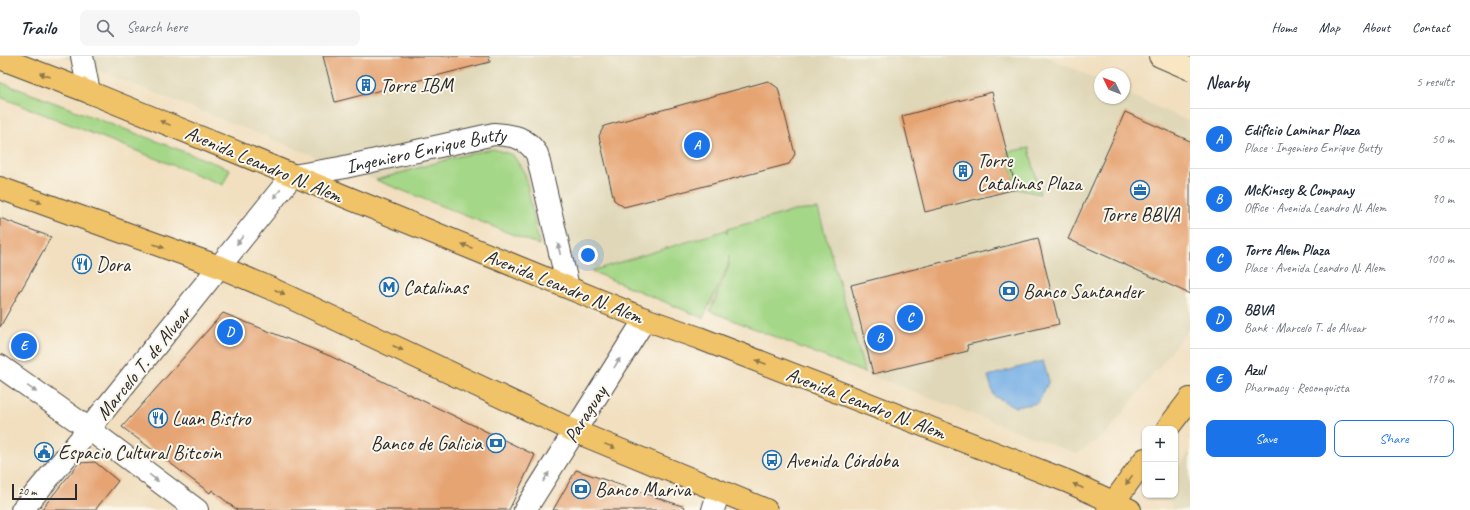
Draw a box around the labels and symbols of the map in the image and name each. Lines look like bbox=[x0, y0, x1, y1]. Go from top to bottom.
north arrow bbox=[1094, 68, 1130, 104]
one-way arrow bbox=[38, 72, 50, 78]
place label: Torre IBM bbox=[380, 73, 455, 98]
building icon: Torre IBM bbox=[355, 74, 377, 96]
one-way arrow bbox=[159, 119, 171, 125]
street label: Avenida Leandro N. Alem bbox=[181, 120, 348, 210]
street label: Ingeniero Enrique Butty bbox=[343, 122, 509, 179]
pin: A bbox=[684, 130, 710, 160]
place label: Torre Catalinas Plaza bbox=[977, 148, 1083, 196]
building icon: Torre Catalinas Plaza bbox=[952, 160, 974, 182]
office icon: Torre BBVA bbox=[1129, 179, 1151, 201]
one-way arrow bbox=[272, 189, 281, 200]
one-way arrow bbox=[31, 198, 43, 204]
place label: Torre BBVA bbox=[1101, 202, 1180, 227]
one-way arrow bbox=[236, 234, 244, 245]
one-way arrow bbox=[153, 243, 165, 249]
one-way arrow bbox=[460, 243, 472, 249]
street label: Avenida Leandro N. Alem bbox=[481, 243, 648, 330]
one-way arrow bbox=[555, 243, 561, 255]
your location bbox=[578, 245, 598, 265]
place label: Dora bbox=[96, 252, 132, 277]
restaurant icon: Dora bbox=[71, 253, 93, 275]
place label: Catalinas bbox=[403, 275, 470, 300]
metro station icon: Catalinas bbox=[378, 276, 400, 298]
place label: Banco Santander bbox=[1023, 279, 1145, 304]
bank icon: Banco Santander bbox=[998, 280, 1020, 302]
one-way arrow bbox=[274, 289, 286, 295]
street label: Marcelo T. de Alvear bbox=[90, 300, 198, 425]
pin: C bbox=[897, 303, 923, 333]
pin: D bbox=[217, 317, 243, 347]
pin: B bbox=[867, 323, 893, 353]
pin: E bbox=[11, 331, 37, 361]
one-way arrow bbox=[392, 345, 403, 351]
one-way arrow bbox=[614, 357, 621, 369]
one-way arrow bbox=[755, 359, 767, 365]
street label: Avenida Leandro N. Alem bbox=[783, 362, 951, 446]
street label: Paraguay bbox=[558, 379, 614, 447]
one-way arrow bbox=[27, 385, 37, 393]
place label: Luan Bistro bbox=[172, 406, 252, 431]
restaurant icon: Luan Bistro bbox=[147, 407, 169, 429]
place label: Banco de Galicia bbox=[371, 431, 483, 456]
bank icon: Banco de Galicia bbox=[485, 432, 507, 454]
place label: Espacio Cultural Bitcoin bbox=[58, 440, 222, 465]
public building icon: Espacio Cultural Bitcoin bbox=[33, 441, 55, 463]
one-way arrow bbox=[604, 443, 615, 449]
place label: Avenida Córdoba bbox=[786, 448, 900, 473]
bus stop icon: Avenida Córdoba bbox=[761, 449, 783, 471]
one-way arrow bbox=[542, 471, 549, 483]
one-way arrow bbox=[149, 473, 160, 482]
one-way arrow bbox=[1125, 475, 1133, 486]
place label: Banco Mariva bbox=[595, 477, 692, 502]
bank icon: Banco Mariva bbox=[570, 478, 592, 500]
scale bar bbox=[12, 482, 77, 501]
one-way arrow bbox=[1072, 483, 1083, 489]

